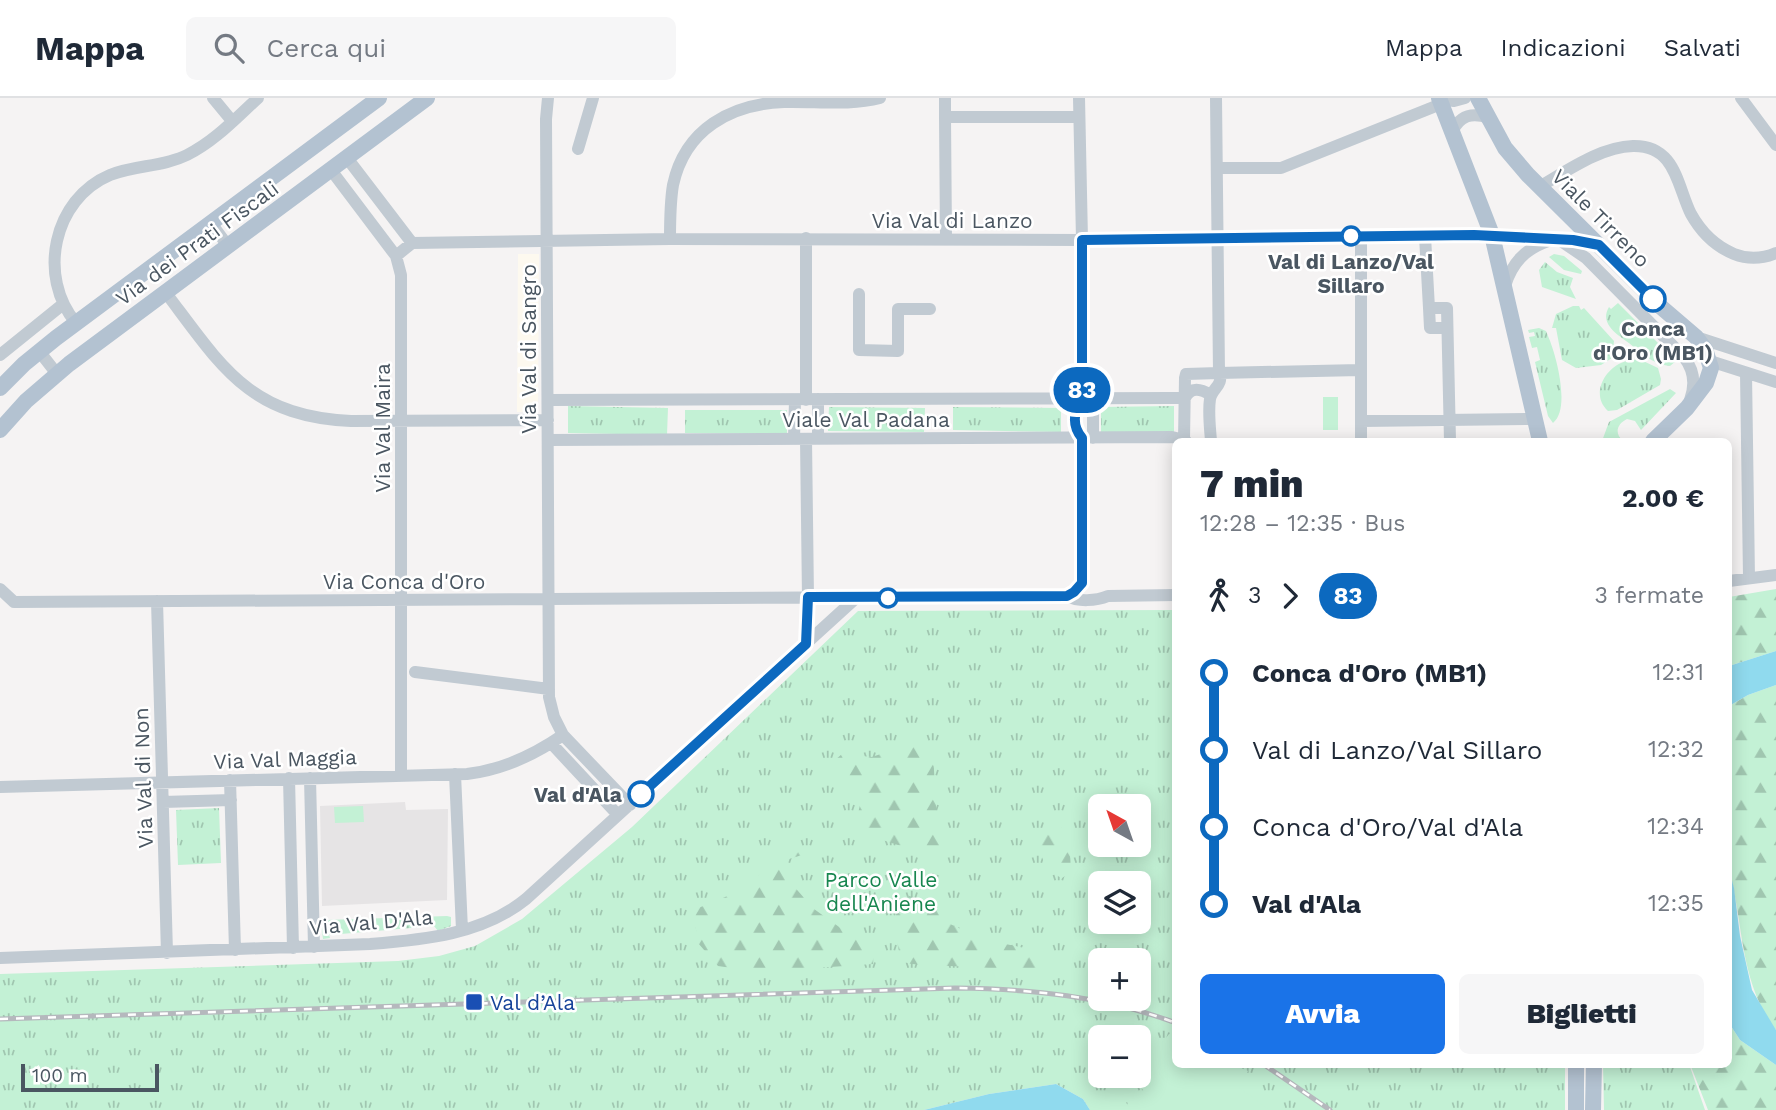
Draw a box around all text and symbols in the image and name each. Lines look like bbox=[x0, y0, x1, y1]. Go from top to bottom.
search box bbox=[186, 17, 676, 80]
text: Mappa bbox=[35, 29, 144, 68]
icon: search bbox=[210, 29, 248, 67]
text: Cerca qui bbox=[266, 33, 386, 63]
text: Mappa bbox=[1385, 34, 1463, 62]
text: Indicazioni bbox=[1501, 34, 1626, 62]
text: Salvati bbox=[1664, 34, 1741, 62]
street label: Viale Tirreno bbox=[1547, 164, 1655, 272]
street label: Via dei Prati Fiscali bbox=[111, 176, 283, 310]
street label: Via Val di Lanzo bbox=[871, 208, 1033, 233]
marker: Val di Lanzo/Val Sillaro bbox=[1341, 226, 1361, 246]
place label: Val di Lanzo/Val Sillaro bbox=[1268, 249, 1434, 298]
street label: Via Val di Sangro bbox=[516, 264, 541, 434]
marker: Conca d'Oro (MB1) bbox=[1640, 286, 1666, 312]
place label: Conca d'Oro (MB1) bbox=[1593, 316, 1713, 365]
street label: Via Val Maira bbox=[370, 363, 395, 493]
line badge: 83 bbox=[1050, 367, 1114, 413]
text: 83 bbox=[1067, 376, 1097, 404]
street label: Viale Val Padana bbox=[782, 407, 950, 432]
text: 7 min bbox=[1200, 462, 1304, 506]
text: 2.00 € bbox=[1622, 483, 1704, 513]
text: 12:28 – 12:35 · Bus bbox=[1200, 510, 1405, 537]
street label: Via Conca d'Oro bbox=[323, 569, 485, 594]
icon: walk bbox=[1200, 577, 1238, 615]
icon: forward bbox=[1271, 577, 1309, 615]
text: 3 bbox=[1248, 582, 1261, 609]
text: 83 bbox=[1333, 582, 1363, 610]
text: 3 fermate bbox=[1594, 582, 1704, 609]
unlabelled marker bbox=[878, 588, 898, 608]
text: Conca d'Oro (MB1) bbox=[1252, 658, 1487, 688]
text: 12:31 bbox=[1652, 659, 1704, 686]
street label: Via Val di Non bbox=[128, 707, 158, 849]
text: Val di Lanzo/Val Sillaro bbox=[1252, 735, 1542, 765]
text: 12:32 bbox=[1648, 736, 1704, 763]
street label: Via Val Maggia bbox=[213, 744, 357, 774]
marker: Val d'Ala bbox=[628, 781, 654, 807]
place label: Val d'Ala bbox=[534, 782, 623, 807]
north arrow bbox=[1088, 794, 1152, 858]
map controls bbox=[1088, 794, 1151, 1088]
text: Conca d'Oro/Val d'Ala bbox=[1252, 812, 1523, 842]
text: 12:34 bbox=[1647, 813, 1704, 840]
park label: Parco Valle dell'Aniene bbox=[825, 867, 937, 916]
button: layers bbox=[1088, 871, 1151, 934]
text: Val d'Ala bbox=[1252, 889, 1361, 919]
text: 12:35 bbox=[1648, 890, 1704, 917]
street label: Via Val D'Ala bbox=[308, 904, 434, 940]
button: + bbox=[1088, 948, 1151, 1011]
button: Avvia bbox=[1200, 974, 1445, 1054]
button: Biglietti bbox=[1459, 974, 1704, 1054]
place label: Val d’Ala bbox=[490, 990, 575, 1015]
marker: Val d’Ala bbox=[464, 992, 484, 1012]
button: − bbox=[1088, 1025, 1151, 1088]
scale bar bbox=[21, 1061, 159, 1093]
text: 100 m bbox=[32, 1064, 88, 1087]

